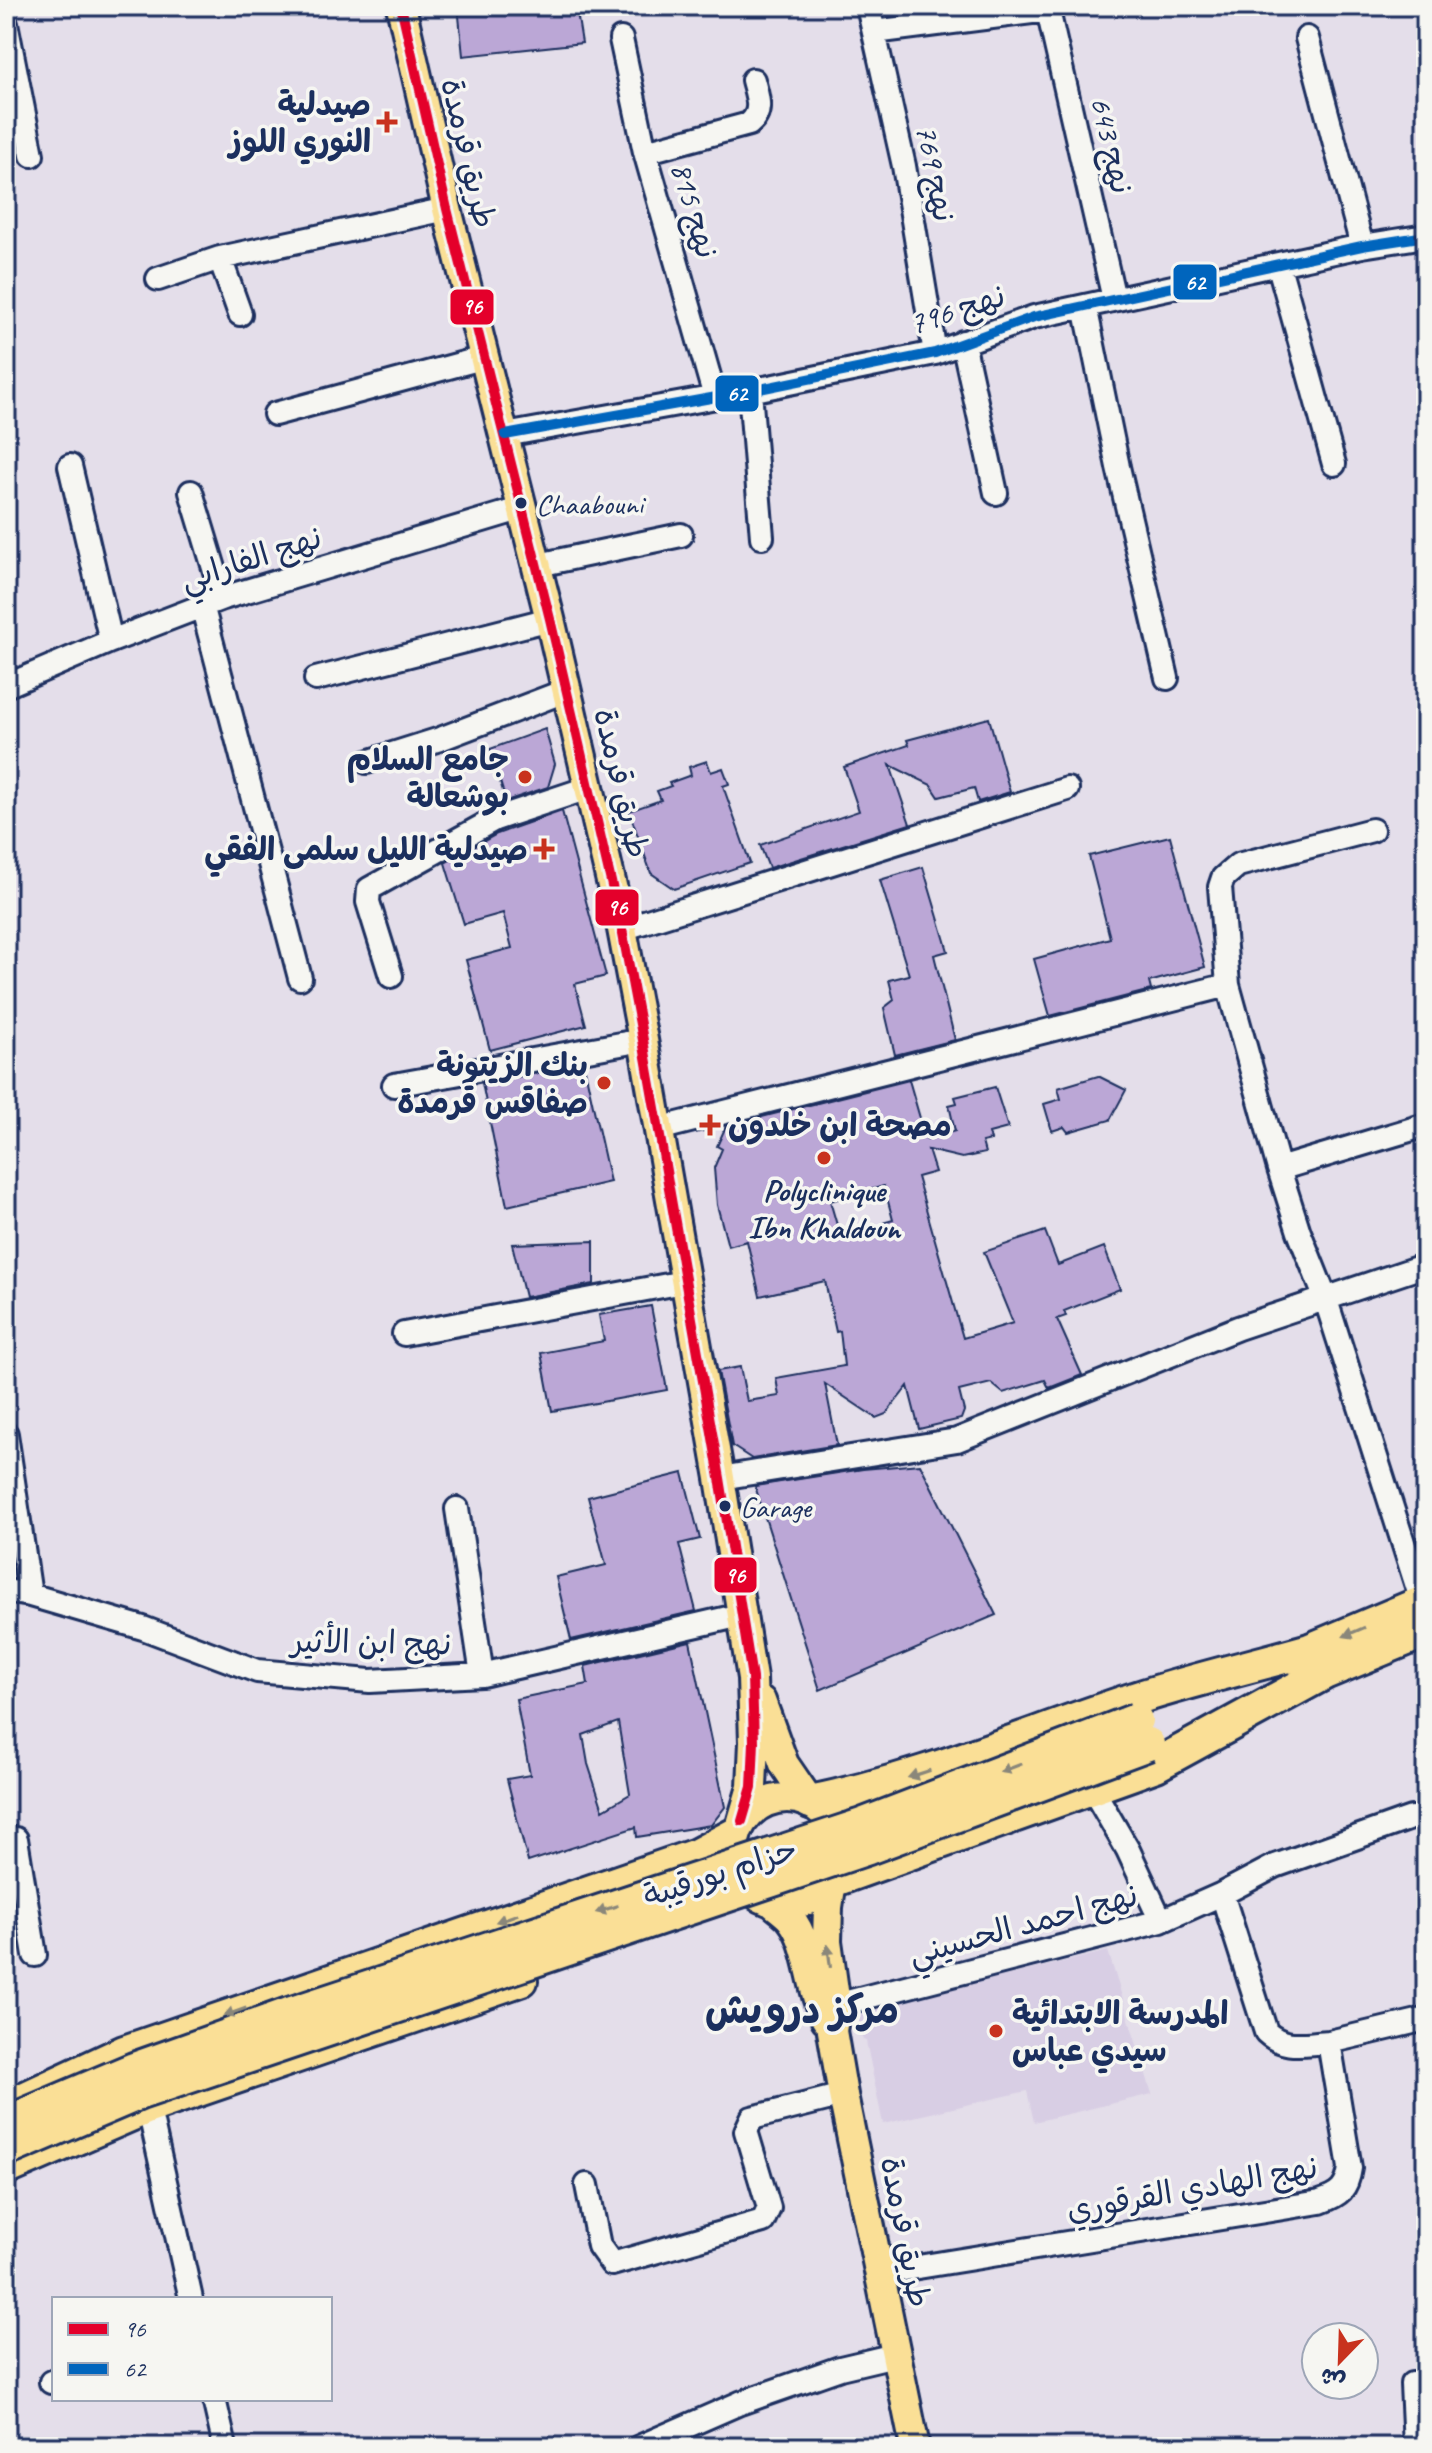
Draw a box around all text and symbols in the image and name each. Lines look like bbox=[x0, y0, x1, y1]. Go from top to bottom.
street label: طريق قرمدة bbox=[431, 74, 506, 232]
place label: صيدلية النوري اللوز bbox=[226, 84, 371, 165]
street label: نهج 643 bbox=[1079, 93, 1143, 198]
marker: صيدلية النوري اللوز bbox=[378, 113, 396, 131]
street label: نهج 769 bbox=[905, 121, 965, 226]
street label: نهج 815 bbox=[660, 157, 728, 263]
line badge: 62 bbox=[1172, 263, 1218, 301]
text: 62 bbox=[1185, 269, 1207, 297]
street label: نهج 796 bbox=[904, 275, 1011, 345]
line badge: 96 bbox=[449, 288, 495, 326]
text: 96 bbox=[462, 293, 484, 321]
line badge: 62 bbox=[714, 374, 760, 413]
text: 62 bbox=[727, 380, 749, 408]
place label: Chaabouni bbox=[536, 485, 646, 523]
marker: Chaabouni bbox=[513, 495, 529, 511]
street label: نهج الفارابي bbox=[175, 516, 329, 607]
street label: طريق قرمدة bbox=[584, 704, 659, 862]
place label: جامع السلام بوشعالة bbox=[347, 739, 509, 817]
marker: جامع السلام بوشعالة bbox=[516, 768, 534, 786]
place label: صيدلية الليل سلمى الفقي bbox=[204, 829, 528, 878]
marker: صيدلية الليل سلمى الفقي bbox=[535, 840, 553, 858]
line badge: 96 bbox=[594, 888, 640, 927]
text: 96 bbox=[607, 894, 629, 922]
place label: بنك الزيتونة صفاقس قرمدة bbox=[397, 1045, 588, 1123]
marker: بنك الزيتونة صفاقس قرمدة bbox=[595, 1074, 613, 1092]
place label: مصحة ابن خلدون bbox=[728, 1105, 952, 1146]
marker: مصحة ابن خلدون bbox=[699, 1114, 721, 1136]
marker: Polyclinique Ibn Khaldoun bbox=[815, 1149, 833, 1167]
place label: Polyclinique Ibn Khaldoun bbox=[748, 1170, 902, 1248]
place label: Garage bbox=[740, 1488, 813, 1526]
marker: Garage bbox=[717, 1498, 733, 1514]
line badge: 96 bbox=[713, 1556, 758, 1594]
text: 96 bbox=[725, 1562, 747, 1590]
street label: نهج ابن الأثير bbox=[287, 1620, 452, 1665]
one-way arrow bbox=[1343, 1625, 1366, 1638]
one-way arrow bbox=[999, 1762, 1023, 1775]
one-way arrow bbox=[906, 1768, 930, 1780]
street label: حزام بورقيبة bbox=[638, 1828, 803, 1919]
street label: نهج احمد الحسيني bbox=[904, 1874, 1144, 1982]
one-way arrow bbox=[595, 1903, 619, 1915]
one-way arrow bbox=[495, 1912, 519, 1924]
one-way arrow bbox=[822, 1943, 835, 1968]
district label: مركز درويش bbox=[705, 1985, 899, 2035]
place label: المدرسة الابتدائية سيدي عباس bbox=[1012, 1993, 1228, 2074]
one-way arrow bbox=[223, 2006, 247, 2018]
marker: المدرسة الابتدائية سيدي عباس bbox=[987, 2022, 1005, 2040]
street label: نهج الهادي القرقوري bbox=[1063, 2146, 1321, 2233]
street label: طريق قرمدة bbox=[871, 2153, 940, 2311]
legend bbox=[52, 2297, 332, 2401]
text: 96 bbox=[124, 2314, 147, 2344]
north arrow bbox=[1300, 2321, 1380, 2401]
text: 62 bbox=[124, 2354, 148, 2384]
text: ش bbox=[1316, 2361, 1349, 2396]

